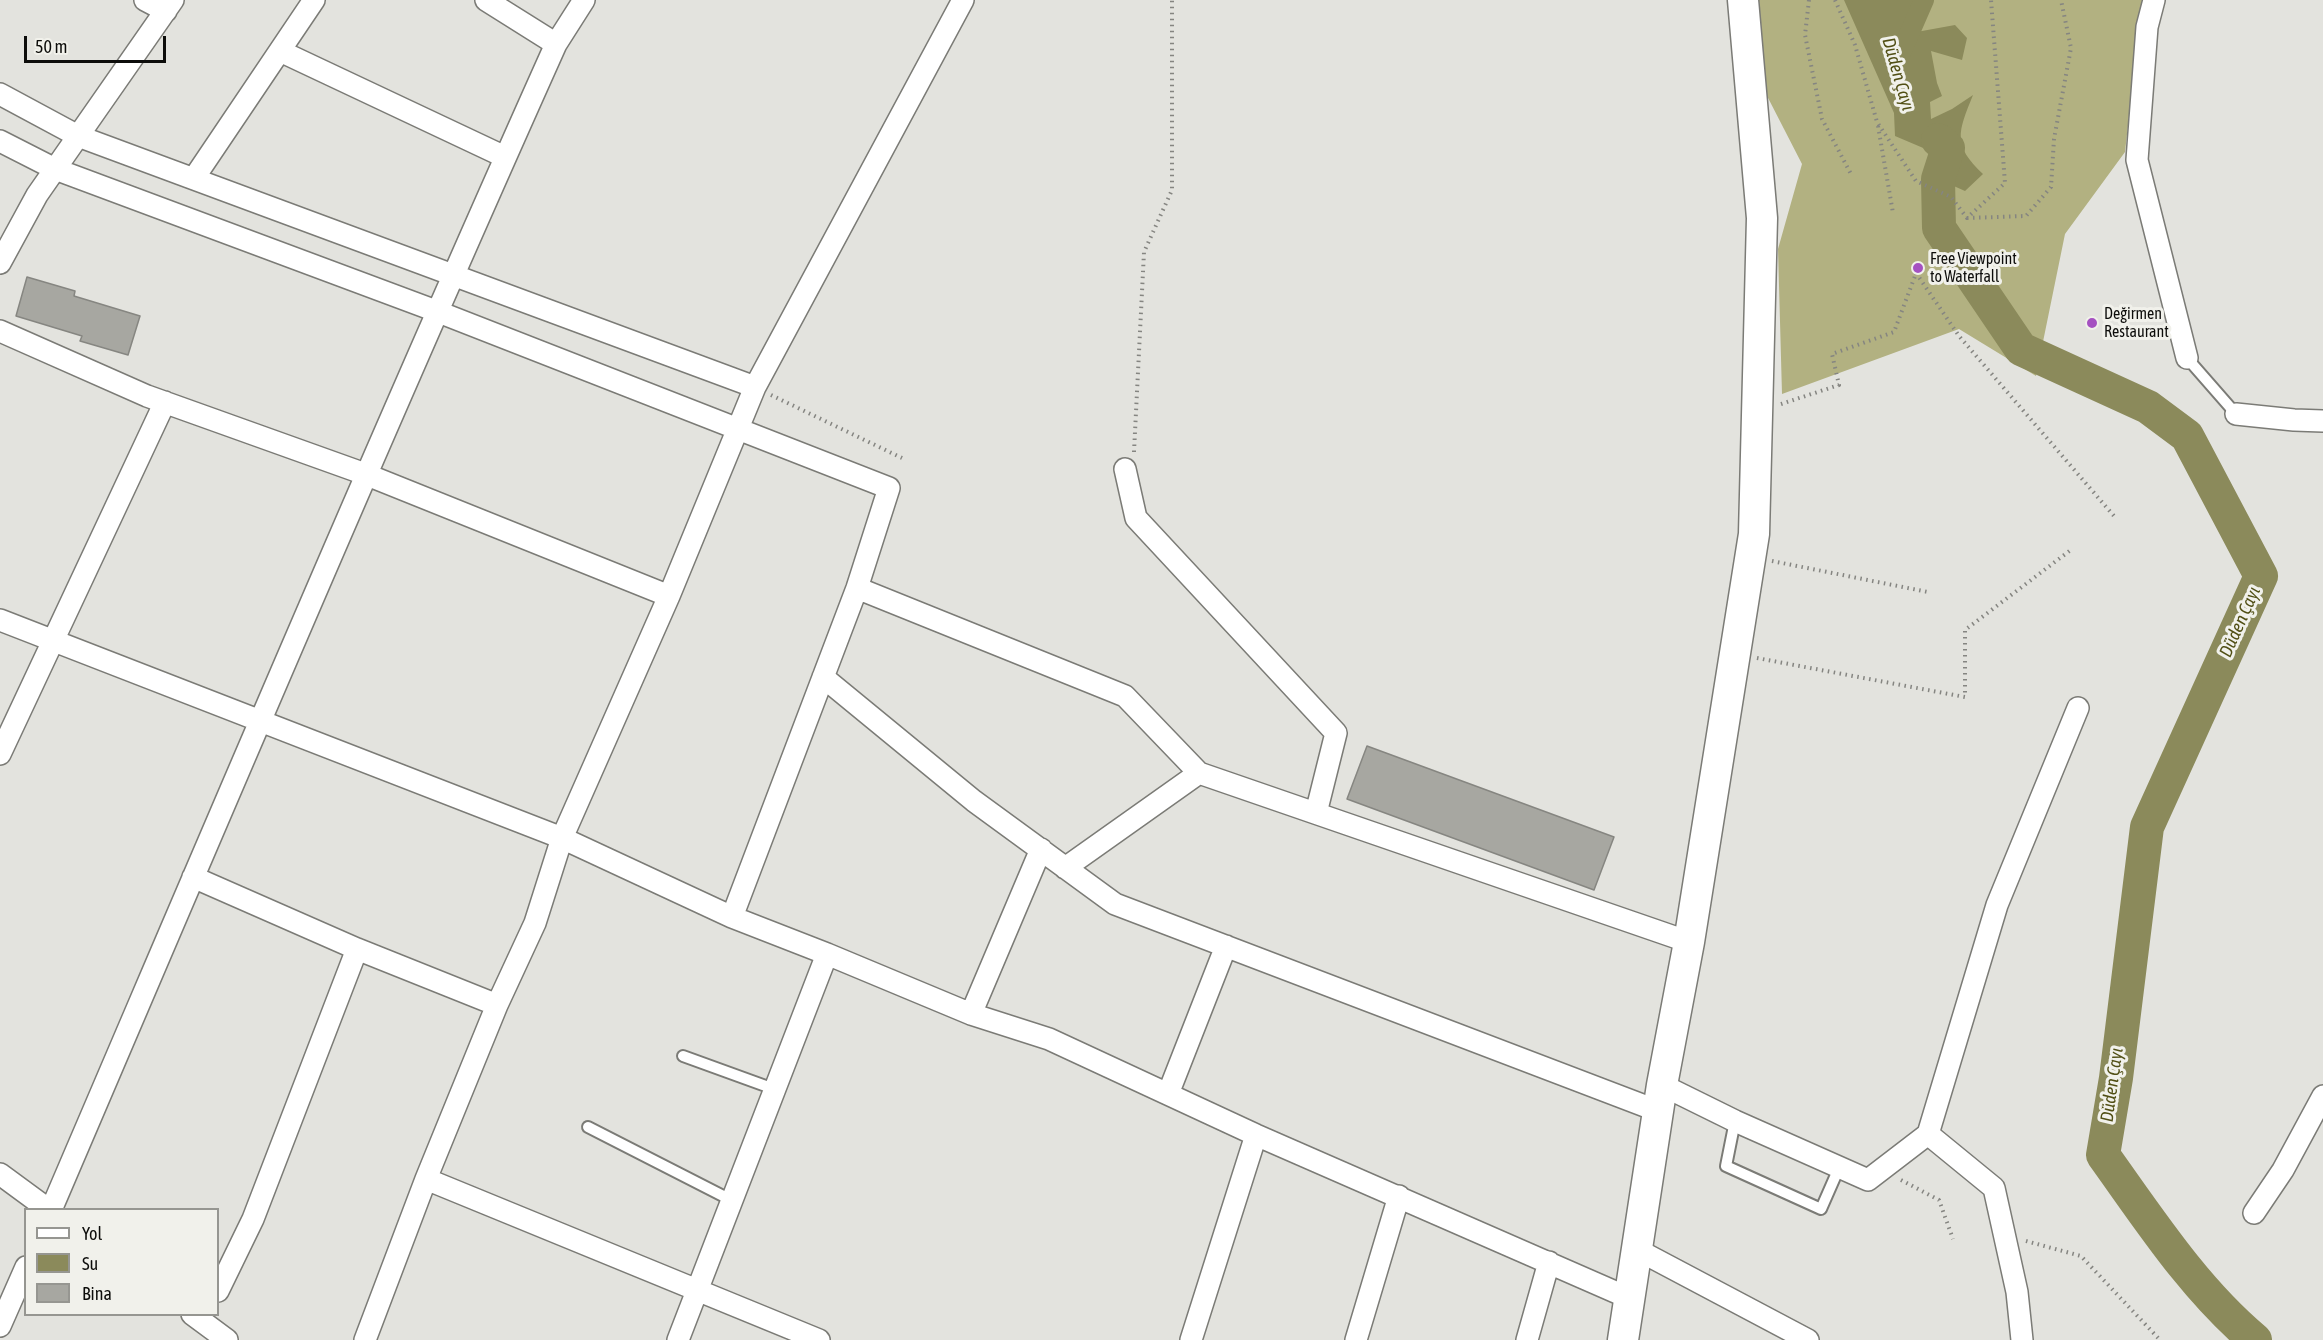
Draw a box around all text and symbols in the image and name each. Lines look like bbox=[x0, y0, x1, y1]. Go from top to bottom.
scale bar bbox=[27, 24, 170, 62]
water label: Düden Çayı bbox=[1877, 35, 1919, 113]
text: 50 m bbox=[35, 36, 67, 57]
place label: Free Viewpoint to Waterfall bbox=[1930, 249, 2017, 287]
marker: Free Viewpoint to Waterfall bbox=[1911, 261, 1925, 275]
place label: Değirmen Restaurant bbox=[2104, 304, 2169, 342]
marker: Değirmen Restaurant bbox=[2085, 316, 2099, 330]
water label: Düden Çayı bbox=[2215, 583, 2265, 661]
water label: Düden Çayı bbox=[2096, 1047, 2128, 1123]
legend bbox=[24, 1208, 219, 1316]
text: Yol bbox=[82, 1223, 102, 1244]
text: Su bbox=[82, 1253, 98, 1274]
text: Bina bbox=[82, 1283, 112, 1304]

